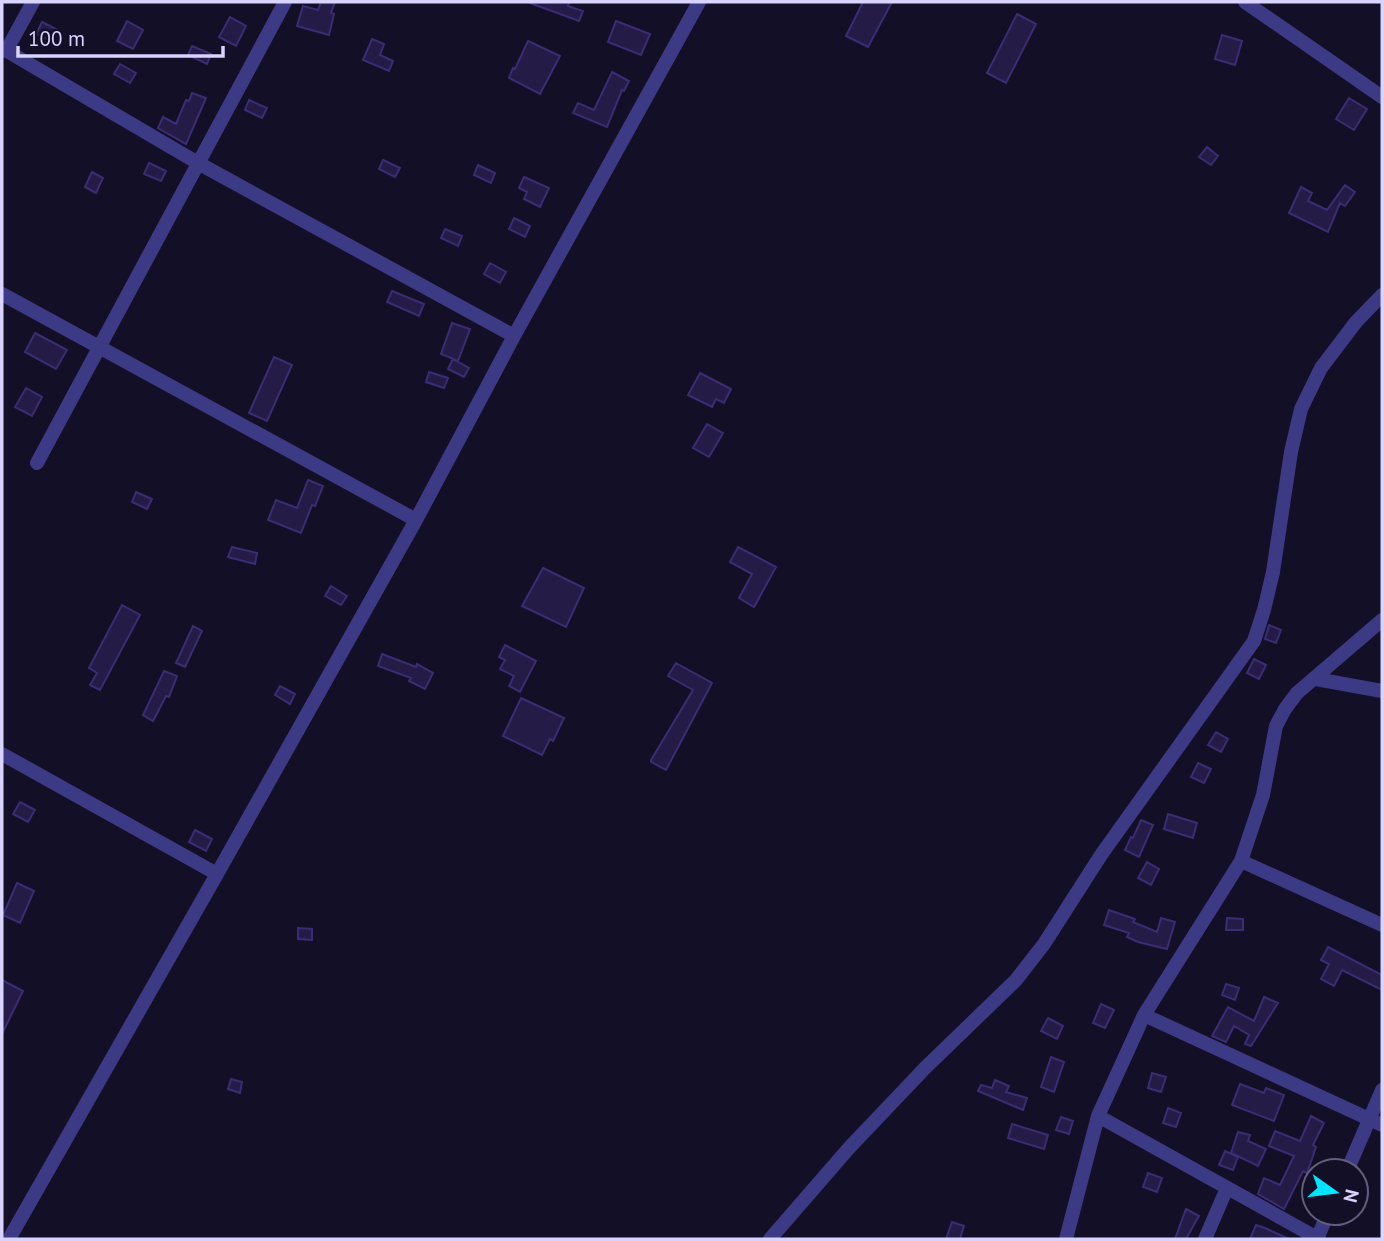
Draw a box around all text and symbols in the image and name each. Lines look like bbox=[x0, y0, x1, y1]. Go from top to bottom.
scale bar bbox=[18, 14, 222, 58]
text: 100 m bbox=[28, 25, 85, 52]
north arrow bbox=[1300, 1157, 1370, 1227]
text: N bbox=[1338, 1187, 1365, 1205]

